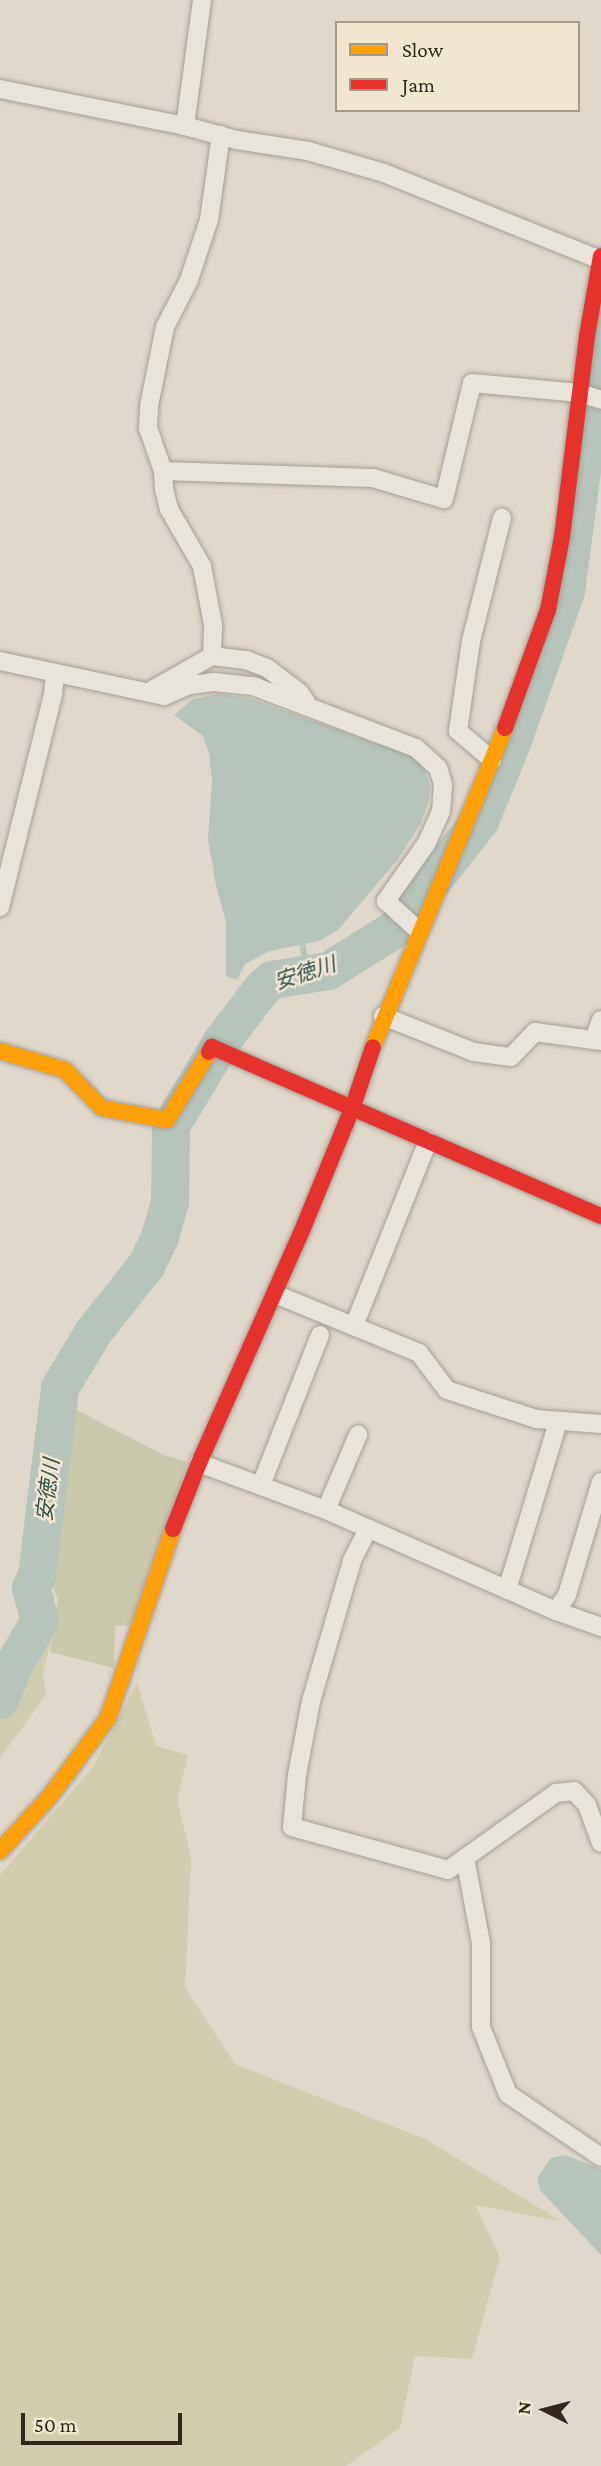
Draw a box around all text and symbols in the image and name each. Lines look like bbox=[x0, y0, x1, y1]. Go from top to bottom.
legend bbox=[335, 21, 580, 112]
text: Slow bbox=[402, 38, 443, 62]
text: Jam bbox=[402, 73, 435, 97]
water label: 安徳川 bbox=[271, 951, 339, 995]
water label: 安徳川 bbox=[32, 1457, 64, 1523]
north arrow bbox=[510, 2375, 580, 2445]
scale bar bbox=[24, 2400, 186, 2444]
text: N bbox=[512, 2400, 535, 2415]
text: 50 m bbox=[34, 2413, 77, 2437]

